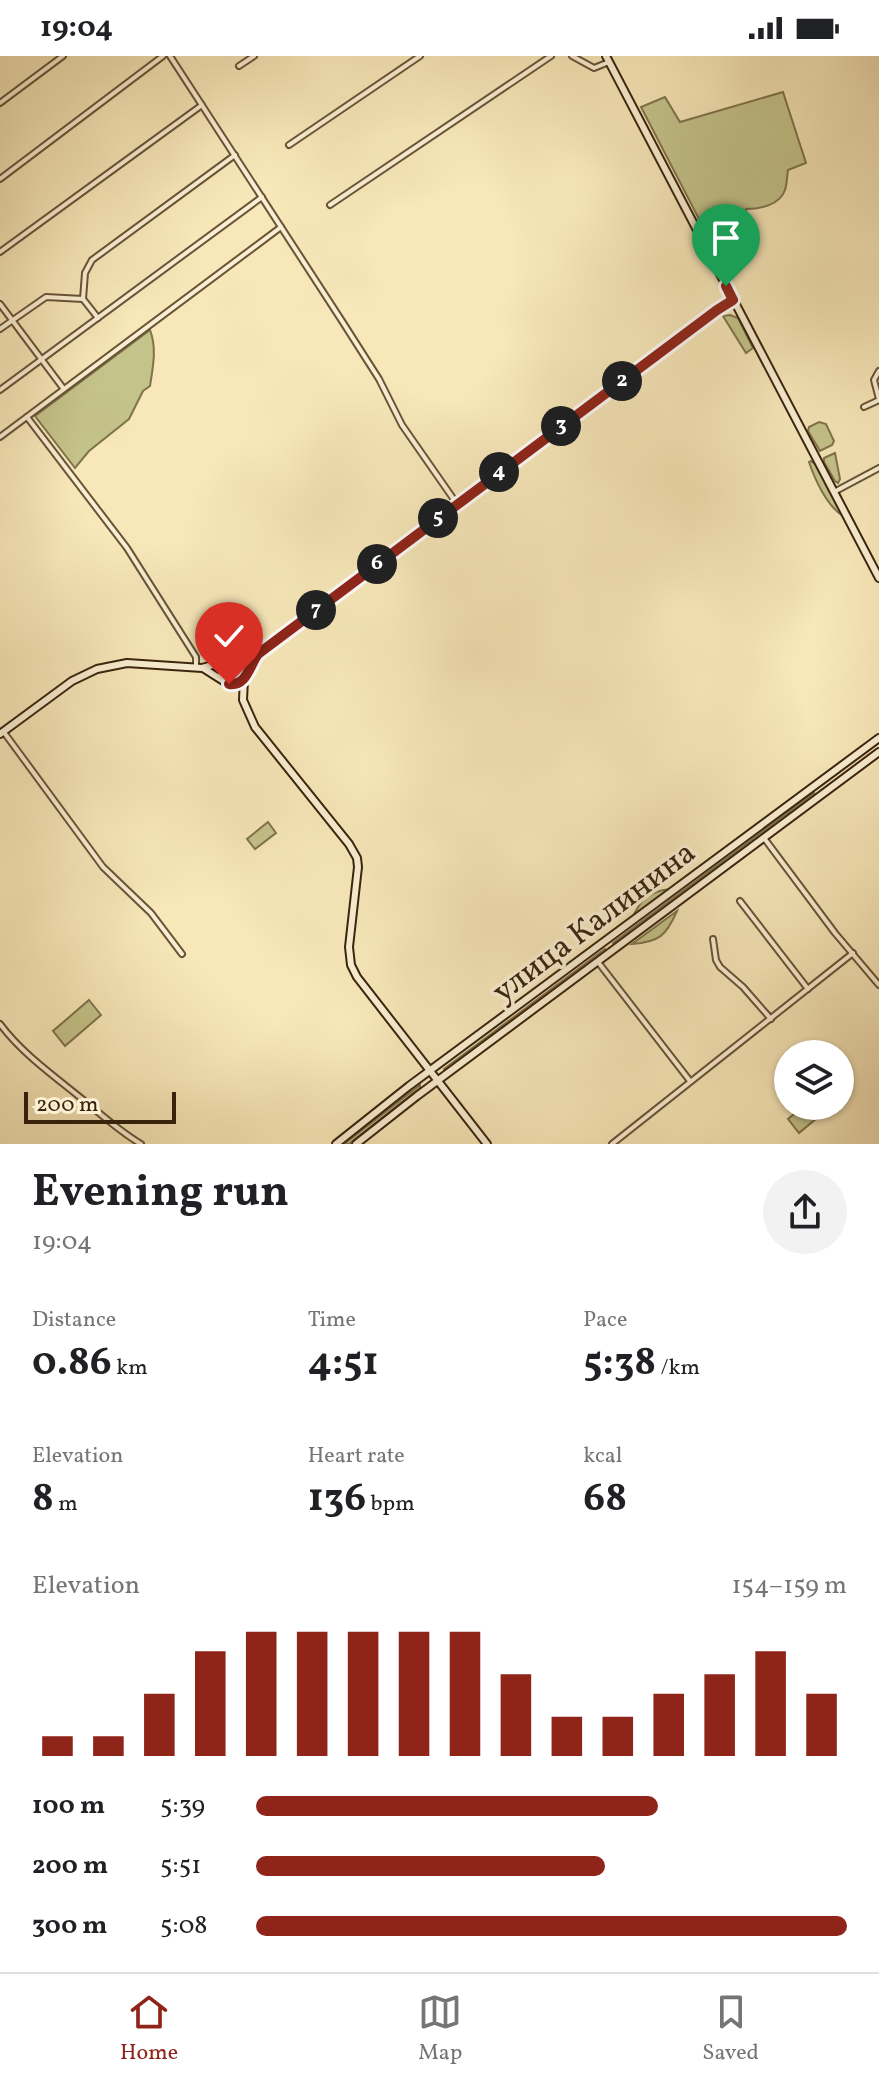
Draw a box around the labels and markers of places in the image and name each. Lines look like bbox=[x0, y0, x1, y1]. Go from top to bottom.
pin bbox=[692, 204, 760, 286]
pin: 2 bbox=[602, 361, 642, 401]
pin: 3 bbox=[541, 406, 581, 446]
pin: 4 bbox=[479, 452, 519, 492]
pin: 5 bbox=[418, 498, 458, 538]
pin: 6 bbox=[357, 544, 397, 584]
pin: 7 bbox=[296, 590, 336, 630]
pin bbox=[195, 602, 263, 684]

